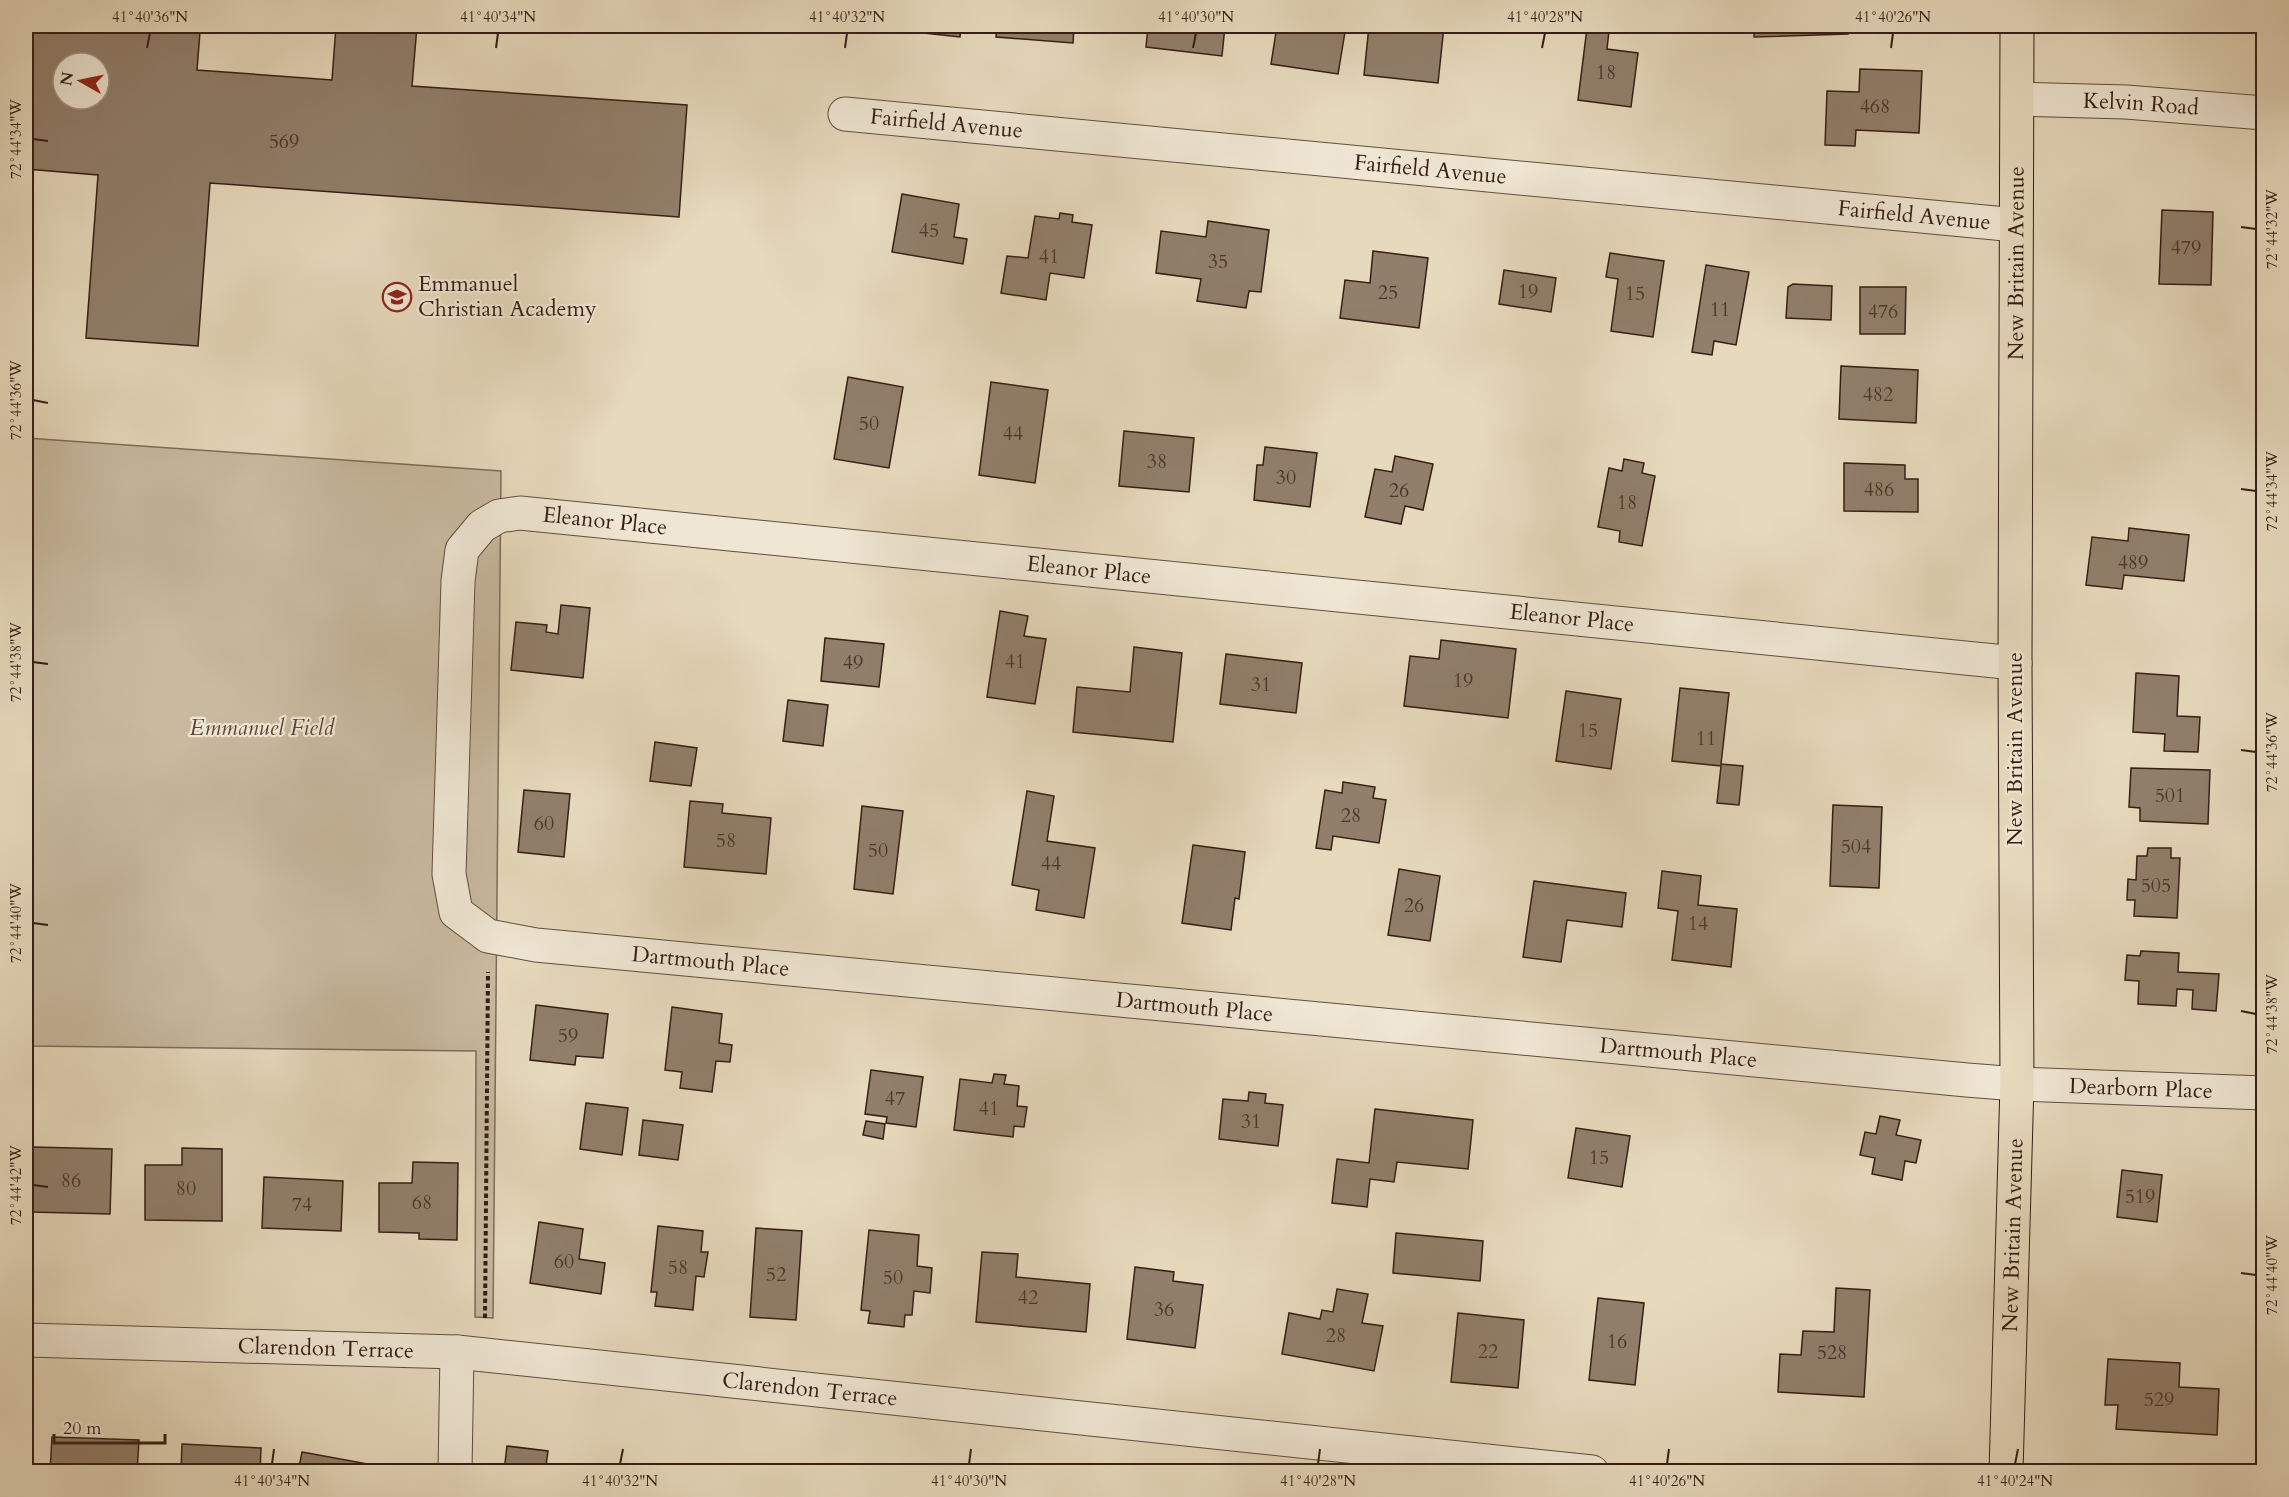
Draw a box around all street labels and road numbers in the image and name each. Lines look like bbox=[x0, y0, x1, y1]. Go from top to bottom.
street label: Kelvin Road bbox=[2082, 86, 2200, 123]
street label: Fairfield Avenue bbox=[869, 101, 1024, 146]
street label: Fairfield Avenue bbox=[1353, 147, 1508, 192]
street label: New Britain Avenue bbox=[2001, 166, 2032, 360]
street label: Fairfield Avenue bbox=[1836, 193, 1992, 238]
street label: Eleanor Place bbox=[541, 500, 669, 542]
street label: Eleanor Place bbox=[1025, 549, 1153, 591]
street label: Eleanor Place bbox=[1508, 597, 1636, 639]
street label: New Britain Avenue bbox=[2000, 652, 2030, 846]
street label: Dartmouth Place bbox=[631, 939, 791, 984]
street label: Dartmouth Place bbox=[1114, 985, 1275, 1029]
street label: Dartmouth Place bbox=[1598, 1030, 1758, 1075]
street label: Dearborn Place bbox=[2068, 1071, 2213, 1106]
street label: New Britain Avenue bbox=[1995, 1138, 2030, 1332]
street label: Clarendon Terrace bbox=[237, 1331, 414, 1366]
street label: Clarendon Terrace bbox=[721, 1365, 899, 1413]

